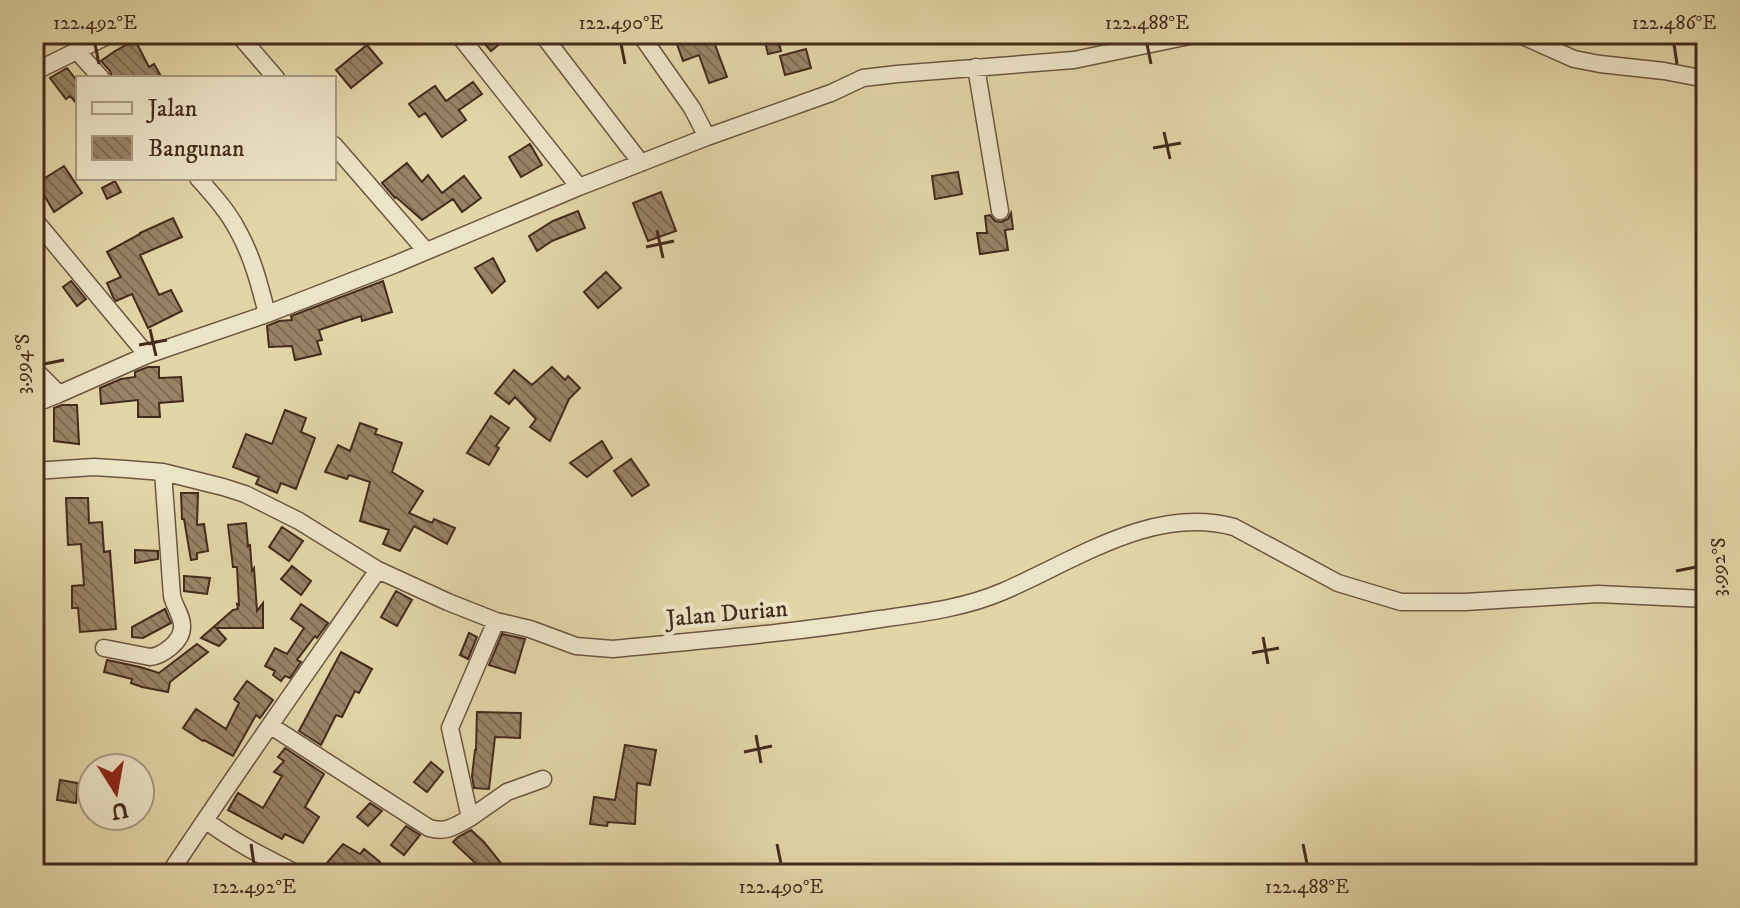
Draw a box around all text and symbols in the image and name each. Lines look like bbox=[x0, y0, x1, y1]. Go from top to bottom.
text: 122.492°E bbox=[53, 11, 137, 36]
text: 122.490°E bbox=[578, 11, 664, 36]
text: 122.488°E bbox=[1105, 11, 1189, 36]
text: 122.486°E bbox=[1632, 11, 1716, 36]
legend bbox=[76, 76, 336, 180]
text: Jalan bbox=[146, 94, 198, 124]
text: Bangunan bbox=[148, 134, 245, 164]
text: 3.994°S bbox=[11, 334, 36, 394]
text: 3.992°S bbox=[1707, 538, 1732, 596]
street label: Jalan Durian bbox=[663, 594, 789, 634]
north arrow bbox=[76, 752, 156, 832]
text: U bbox=[109, 795, 130, 825]
text: 122.492°E bbox=[212, 875, 296, 900]
text: 122.490°E bbox=[738, 875, 824, 900]
text: 122.488°E bbox=[1265, 875, 1349, 900]

